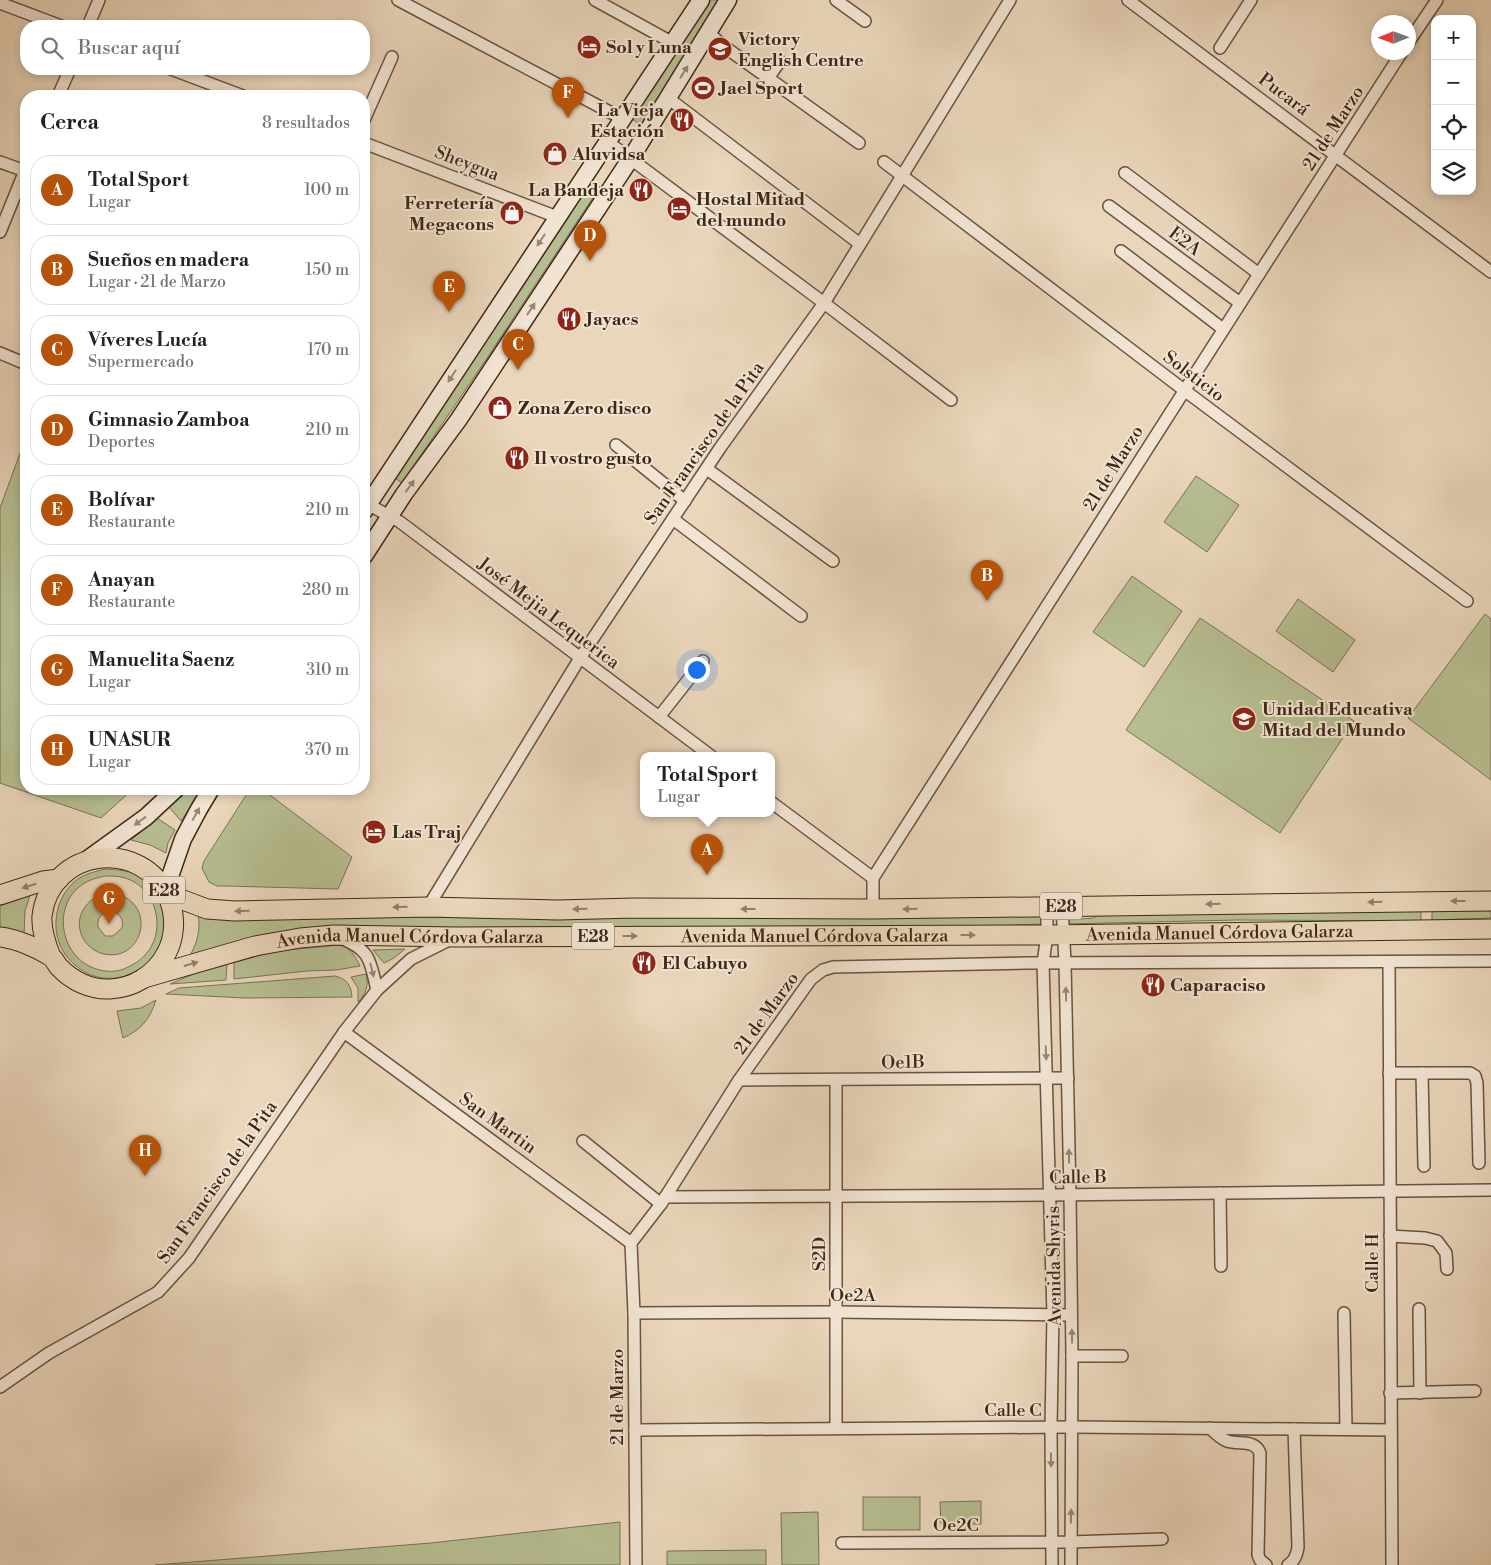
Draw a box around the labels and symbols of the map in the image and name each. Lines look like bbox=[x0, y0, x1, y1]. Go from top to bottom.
north arrow bbox=[1371, 15, 1416, 60]
place label: Victory English Centre bbox=[737, 28, 864, 72]
hotel icon: Sol y Luna bbox=[576, 34, 602, 60]
place label: Sol y Luna bbox=[606, 36, 692, 59]
school or university icon: Victory English Centre bbox=[707, 36, 733, 62]
one-way arrow bbox=[680, 66, 689, 79]
street label: Pucará bbox=[1254, 68, 1314, 121]
sports icon: Jael Sport bbox=[690, 75, 716, 101]
pin: F bbox=[552, 77, 584, 118]
place label: Jael Sport bbox=[717, 77, 804, 100]
street label: 21 de Marzo bbox=[1297, 82, 1369, 175]
place label: La Vieja Estación bbox=[590, 99, 664, 143]
restaurant icon: La Vieja Estación bbox=[669, 107, 695, 133]
street label: Sheygua bbox=[431, 141, 503, 187]
shop icon: Aluvidsa bbox=[542, 141, 568, 167]
place label: Aluvidsa bbox=[571, 143, 645, 166]
restaurant icon: La Bandeja bbox=[628, 177, 654, 203]
place label: La Bandeja bbox=[528, 179, 624, 202]
place label: Hostal Mitad del mundo bbox=[696, 188, 805, 232]
place label: Ferretería Megacons bbox=[404, 192, 494, 236]
hotel icon: Hostal Mitad del mundo bbox=[666, 196, 692, 222]
shop icon: Ferretería Megacons bbox=[499, 200, 525, 226]
pin: D bbox=[574, 220, 606, 261]
street label: E2A bbox=[1164, 222, 1206, 262]
one-way arrow bbox=[536, 234, 546, 247]
pin: E bbox=[433, 271, 465, 312]
one-way arrow bbox=[527, 302, 536, 315]
restaurant icon: Jayacs bbox=[556, 306, 582, 332]
place label: Jayacs bbox=[583, 308, 639, 331]
pin: C bbox=[502, 329, 534, 370]
street label: Solsticio bbox=[1158, 346, 1229, 407]
street label: San Francisco de la Pita bbox=[639, 357, 770, 529]
one-way arrow bbox=[448, 370, 457, 383]
shop icon: Zona Zero disco bbox=[487, 395, 513, 421]
place label: Zona Zero disco bbox=[518, 397, 652, 420]
street label: 21 de Marzo bbox=[1078, 421, 1149, 515]
restaurant icon: Il vostro gusto bbox=[504, 445, 530, 471]
place label: Il vostro gusto bbox=[534, 447, 652, 470]
one-way arrow bbox=[405, 479, 415, 493]
street label: José Mejia Lequerica bbox=[472, 552, 625, 675]
pin: B bbox=[971, 560, 1003, 601]
your location bbox=[684, 657, 710, 683]
place label: Unidad Educativa Mitad del Mundo bbox=[1262, 698, 1413, 742]
school or university icon: Unidad Educativa Mitad del Mundo bbox=[1231, 706, 1257, 732]
one-way arrow bbox=[192, 806, 200, 821]
one-way arrow bbox=[133, 816, 147, 826]
hotel icon: Las Traj bbox=[361, 819, 387, 845]
place label: Las Traj bbox=[392, 821, 461, 844]
pin: A bbox=[691, 834, 723, 875]
road number: E28 bbox=[143, 876, 185, 904]
one-way arrow bbox=[22, 882, 37, 890]
pin: G bbox=[93, 883, 125, 924]
road number: E28 bbox=[1040, 892, 1082, 919]
one-way arrow bbox=[1449, 897, 1465, 905]
one-way arrow bbox=[1367, 898, 1383, 906]
one-way arrow bbox=[1205, 900, 1221, 908]
one-way arrow bbox=[392, 904, 408, 912]
one-way arrow bbox=[740, 905, 756, 913]
one-way arrow bbox=[902, 905, 918, 913]
one-way arrow bbox=[572, 906, 588, 914]
one-way arrow bbox=[234, 907, 250, 915]
street label: Avenida Manuel Córdova Galarza bbox=[1085, 920, 1354, 946]
road number: E28 bbox=[572, 922, 614, 949]
street label: Avenida Manuel Córdova Galarza bbox=[274, 924, 544, 954]
street label: Avenida Manuel Córdova Galarza bbox=[680, 924, 949, 948]
one-way arrow bbox=[960, 931, 976, 939]
one-way arrow bbox=[622, 932, 638, 940]
restaurant icon: El Cabuyo bbox=[631, 950, 657, 976]
place label: El Cabuyo bbox=[662, 952, 748, 975]
one-way arrow bbox=[184, 960, 199, 968]
one-way arrow bbox=[368, 963, 376, 978]
street label: 21 de Marzo bbox=[729, 967, 804, 1059]
restaurant icon: Caparaciso bbox=[1140, 972, 1166, 998]
place label: Caparaciso bbox=[1170, 974, 1266, 997]
one-way arrow bbox=[1062, 986, 1070, 1002]
one-way arrow bbox=[1042, 1045, 1050, 1061]
street label: Oe1B bbox=[881, 1051, 925, 1074]
street label: San Martin bbox=[454, 1088, 541, 1159]
street label: San Francisco de la Pita bbox=[152, 1096, 283, 1268]
pin: H bbox=[129, 1135, 161, 1176]
one-way arrow bbox=[1065, 1148, 1073, 1164]
street label: Calle B bbox=[1049, 1165, 1107, 1190]
street label: Avenida Shyris bbox=[1042, 1205, 1067, 1327]
street label: Calle H bbox=[1361, 1233, 1384, 1293]
street label: S2D bbox=[808, 1237, 831, 1271]
street label: Oe2A bbox=[830, 1284, 877, 1307]
one-way arrow bbox=[1068, 1328, 1076, 1344]
street label: 21 de Marzo bbox=[606, 1349, 629, 1445]
street label: Calle C bbox=[984, 1399, 1042, 1422]
one-way arrow bbox=[1047, 1453, 1055, 1469]
one-way arrow bbox=[1067, 1508, 1075, 1524]
street label: Oe2C bbox=[933, 1514, 979, 1537]

